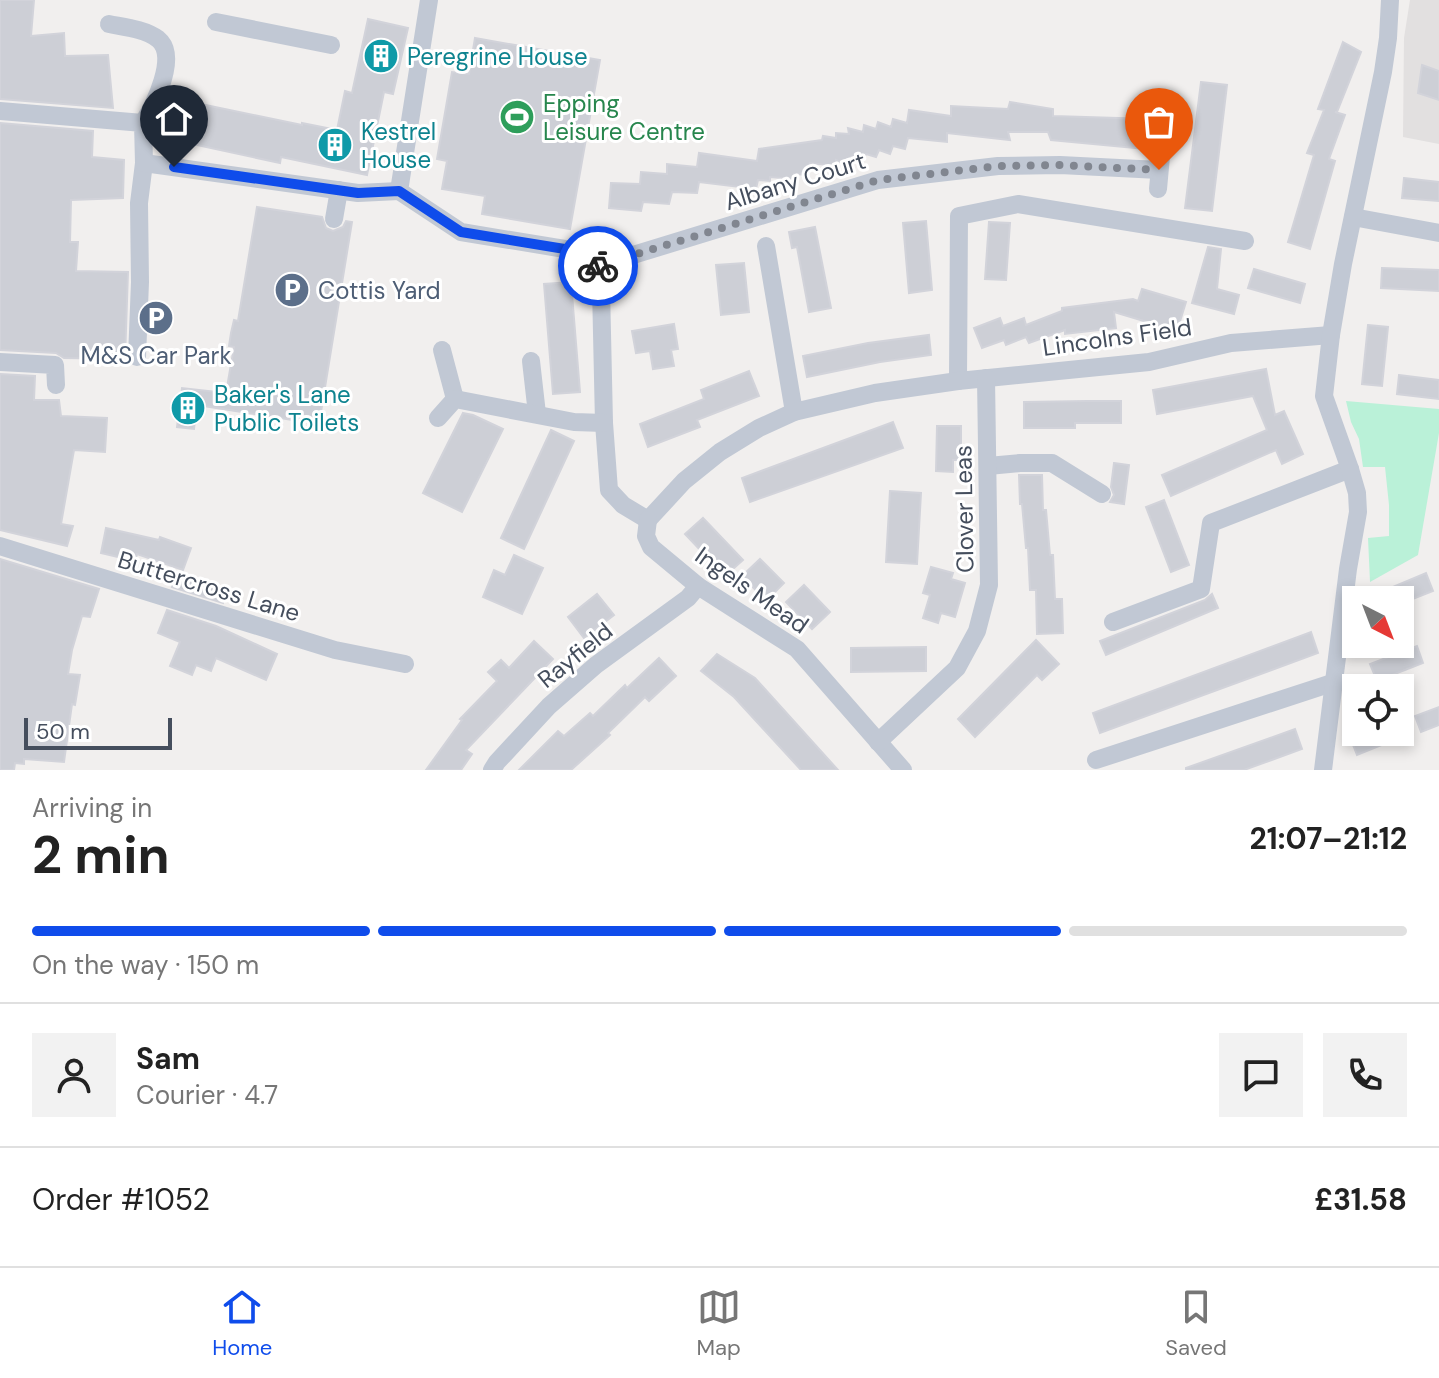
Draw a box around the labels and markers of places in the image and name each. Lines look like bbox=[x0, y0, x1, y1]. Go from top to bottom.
building icon: Peregrine House bbox=[362, 37, 400, 75]
place label: Peregrine House bbox=[407, 41, 588, 72]
pin bbox=[140, 85, 208, 167]
place label: Epping Leisure Centre bbox=[543, 88, 705, 147]
pin bbox=[1125, 88, 1193, 170]
sports icon: Epping Leisure Centre bbox=[498, 98, 536, 136]
place label: Kestrel House bbox=[361, 116, 436, 175]
building icon: Kestrel House bbox=[316, 126, 354, 164]
parking icon: Cottis Yard bbox=[273, 271, 311, 309]
place label: Cottis Yard bbox=[318, 275, 441, 306]
parking icon: M&S Car Park bbox=[137, 299, 175, 337]
place label: M&S Car Park bbox=[80, 340, 232, 371]
place label: Baker's Lane Public Toilets bbox=[214, 379, 359, 438]
building icon: Baker's Lane Public Toilets bbox=[169, 389, 207, 427]

